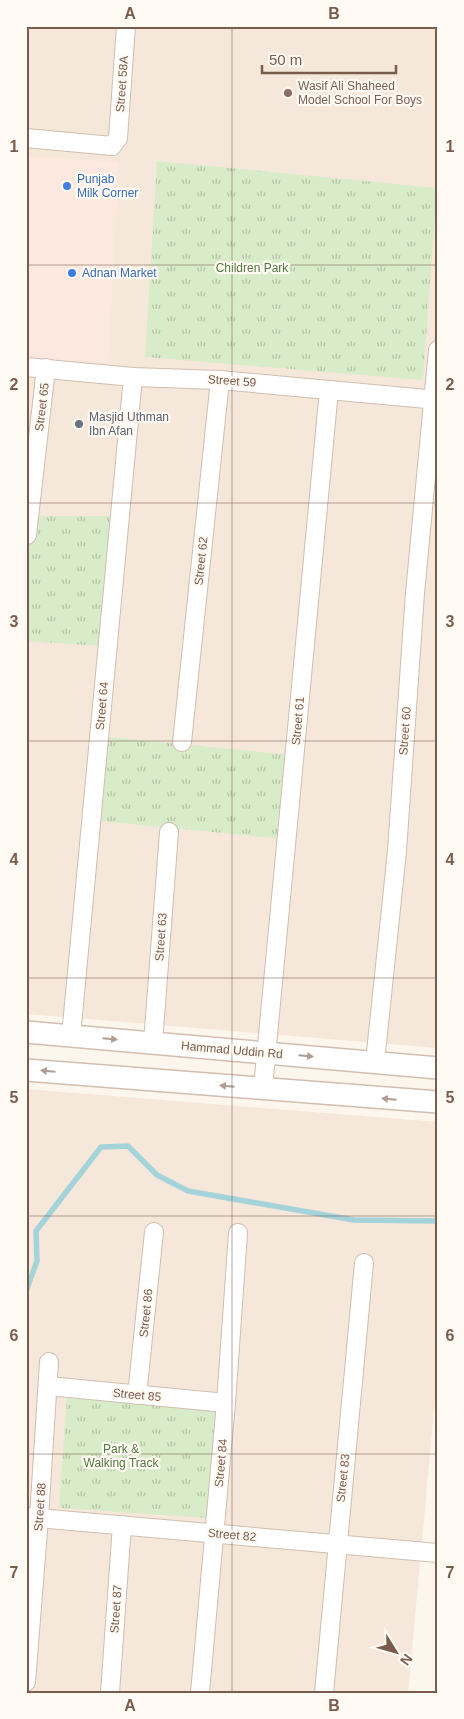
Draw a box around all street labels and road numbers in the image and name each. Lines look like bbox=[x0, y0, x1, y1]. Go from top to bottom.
street label: Street 58A bbox=[113, 55, 131, 113]
street label: Street 59 bbox=[207, 372, 257, 390]
street label: Street 65 bbox=[32, 382, 52, 432]
street label: Street 62 bbox=[191, 536, 211, 586]
street label: Street 64 bbox=[93, 681, 111, 731]
street label: Street 61 bbox=[289, 696, 307, 746]
street label: Street 60 bbox=[396, 706, 414, 756]
street label: Street 63 bbox=[152, 912, 170, 962]
street label: Hammad Uddin Rd bbox=[181, 1039, 283, 1061]
street label: Street 86 bbox=[136, 1288, 156, 1338]
street label: Street 85 bbox=[112, 1386, 162, 1404]
street label: Street 84 bbox=[212, 1438, 230, 1488]
street label: Street 83 bbox=[333, 1453, 353, 1503]
street label: Street 88 bbox=[31, 1482, 49, 1532]
street label: Street 82 bbox=[207, 1526, 257, 1544]
street label: Street 87 bbox=[107, 1584, 125, 1634]

